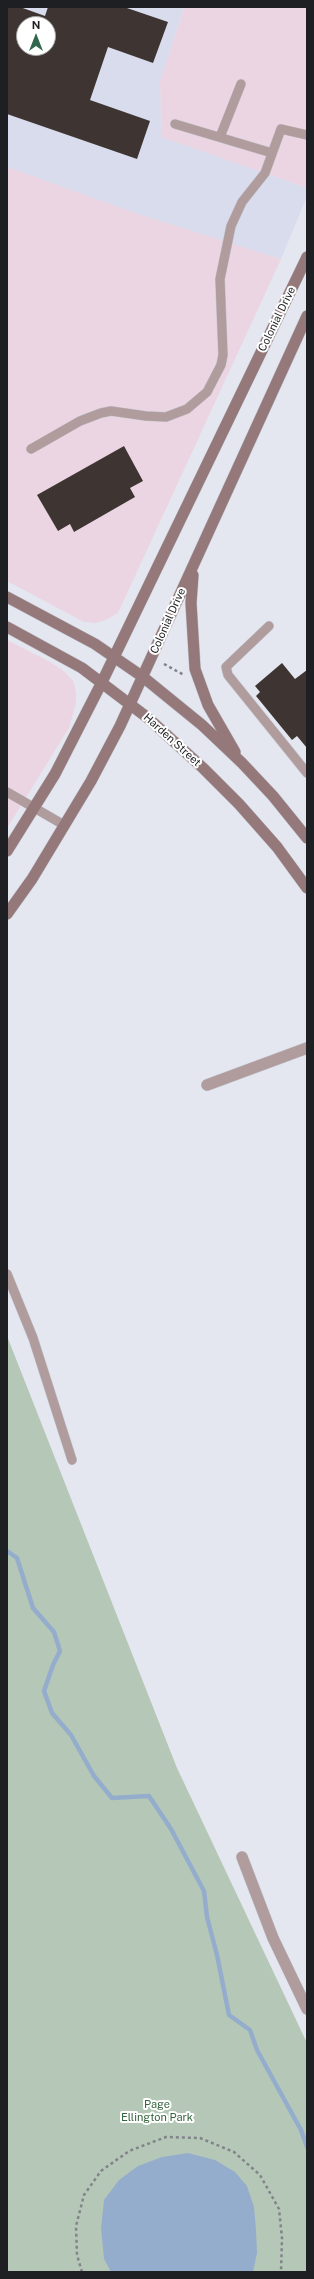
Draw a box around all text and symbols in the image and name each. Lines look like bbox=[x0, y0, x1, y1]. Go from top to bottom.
north arrow bbox=[16, 16, 56, 56]
text: N bbox=[32, 19, 40, 31]
street label: Colonial Drive bbox=[256, 284, 298, 354]
street label: Colonial Drive bbox=[148, 586, 188, 656]
street label: Harden Street bbox=[141, 711, 203, 769]
park label: Page Ellington Park bbox=[121, 2098, 193, 2124]

